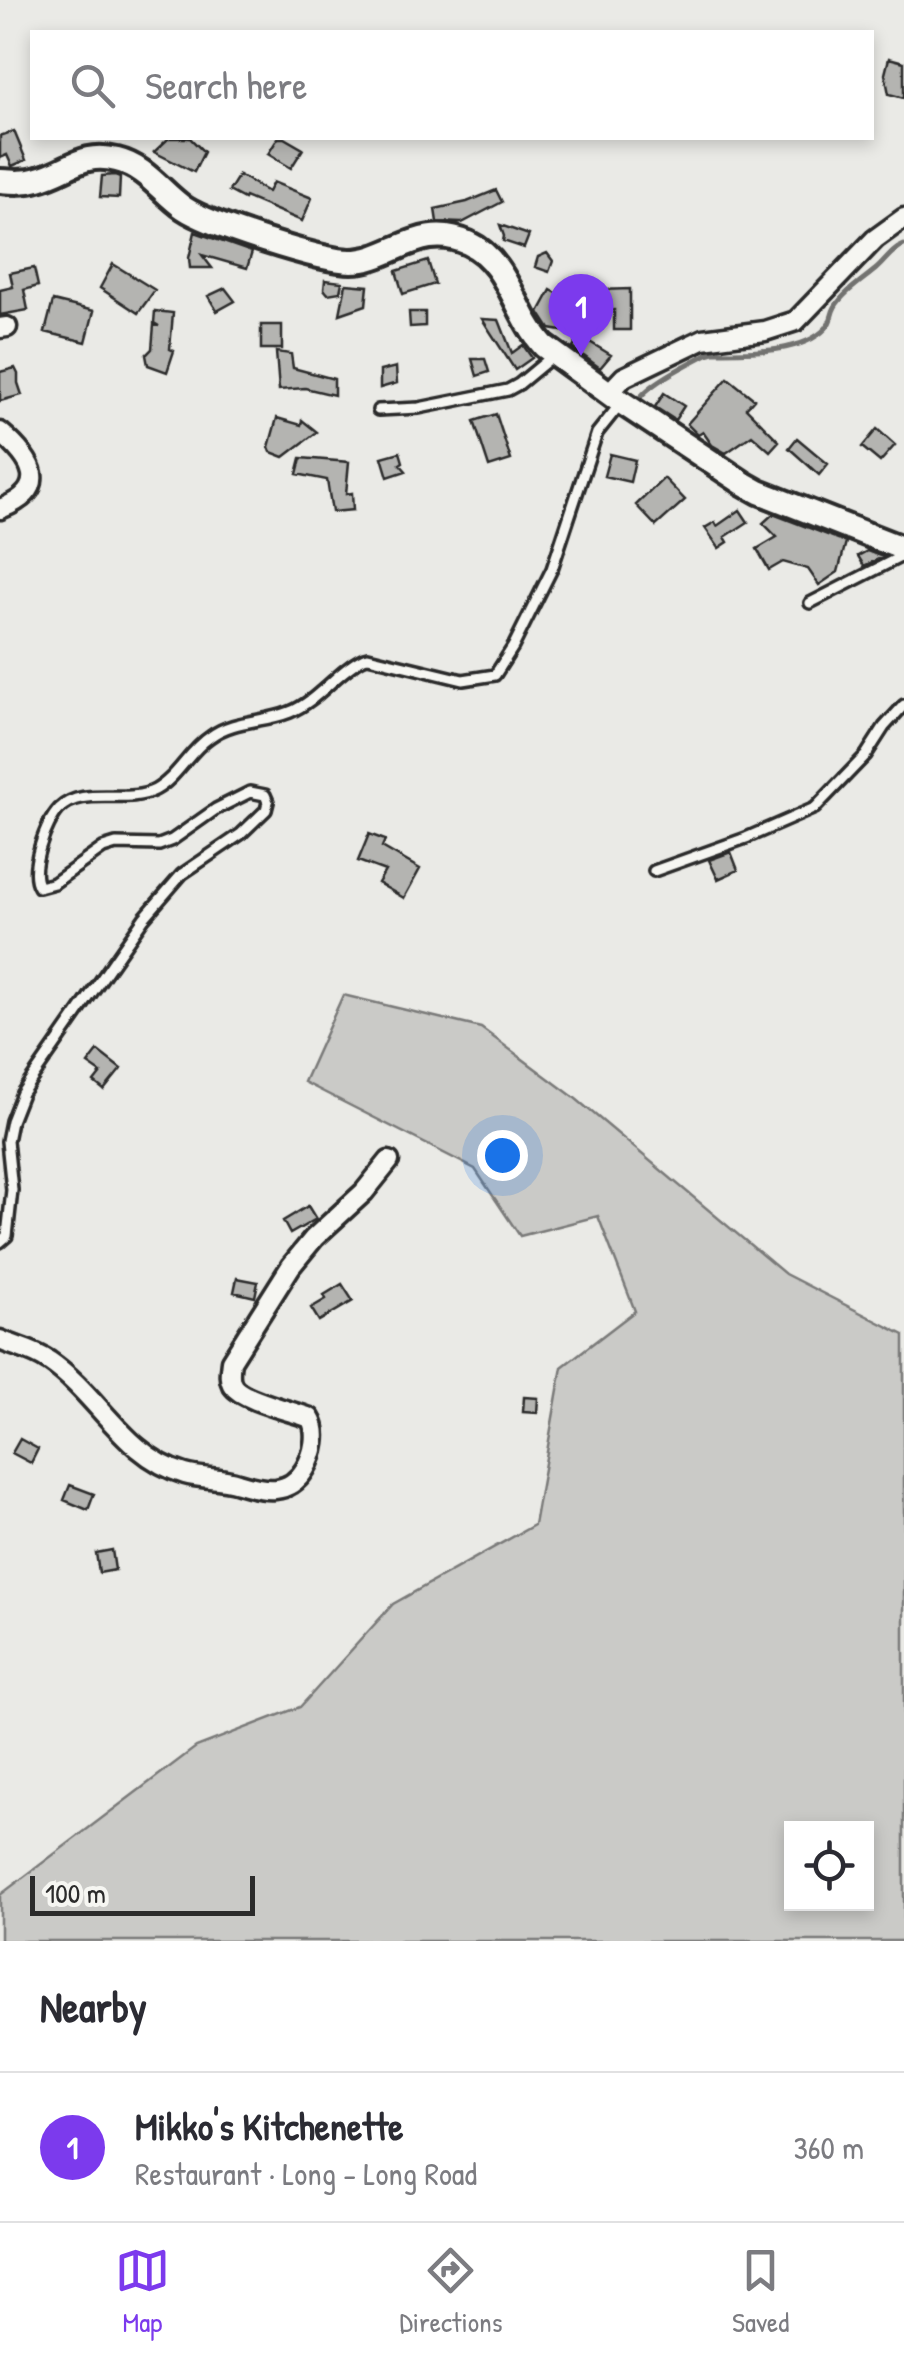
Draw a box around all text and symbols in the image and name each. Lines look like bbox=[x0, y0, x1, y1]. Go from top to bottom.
search box bbox=[30, 30, 874, 140]
icon: search bbox=[65, 58, 120, 113]
text: Search here bbox=[145, 59, 307, 111]
pin: 1 bbox=[548, 274, 614, 356]
your location bbox=[477, 1130, 528, 1181]
map controls bbox=[784, 1821, 874, 1911]
button: locate bbox=[784, 1821, 874, 1911]
scale bar bbox=[30, 1871, 255, 1916]
text: 100 m bbox=[45, 1874, 106, 1912]
text: Nearby bbox=[40, 1978, 147, 2035]
text: Mikko's Kitchenette bbox=[135, 2100, 403, 2152]
text: 1 bbox=[67, 2126, 78, 2169]
text: 360 m bbox=[793, 2126, 864, 2169]
text: Restaurant · Long - Long Road bbox=[135, 2152, 477, 2195]
tab: Map bbox=[115, 2243, 170, 2341]
tab: Directions bbox=[399, 2243, 502, 2341]
tab: Saved bbox=[732, 2243, 789, 2341]

